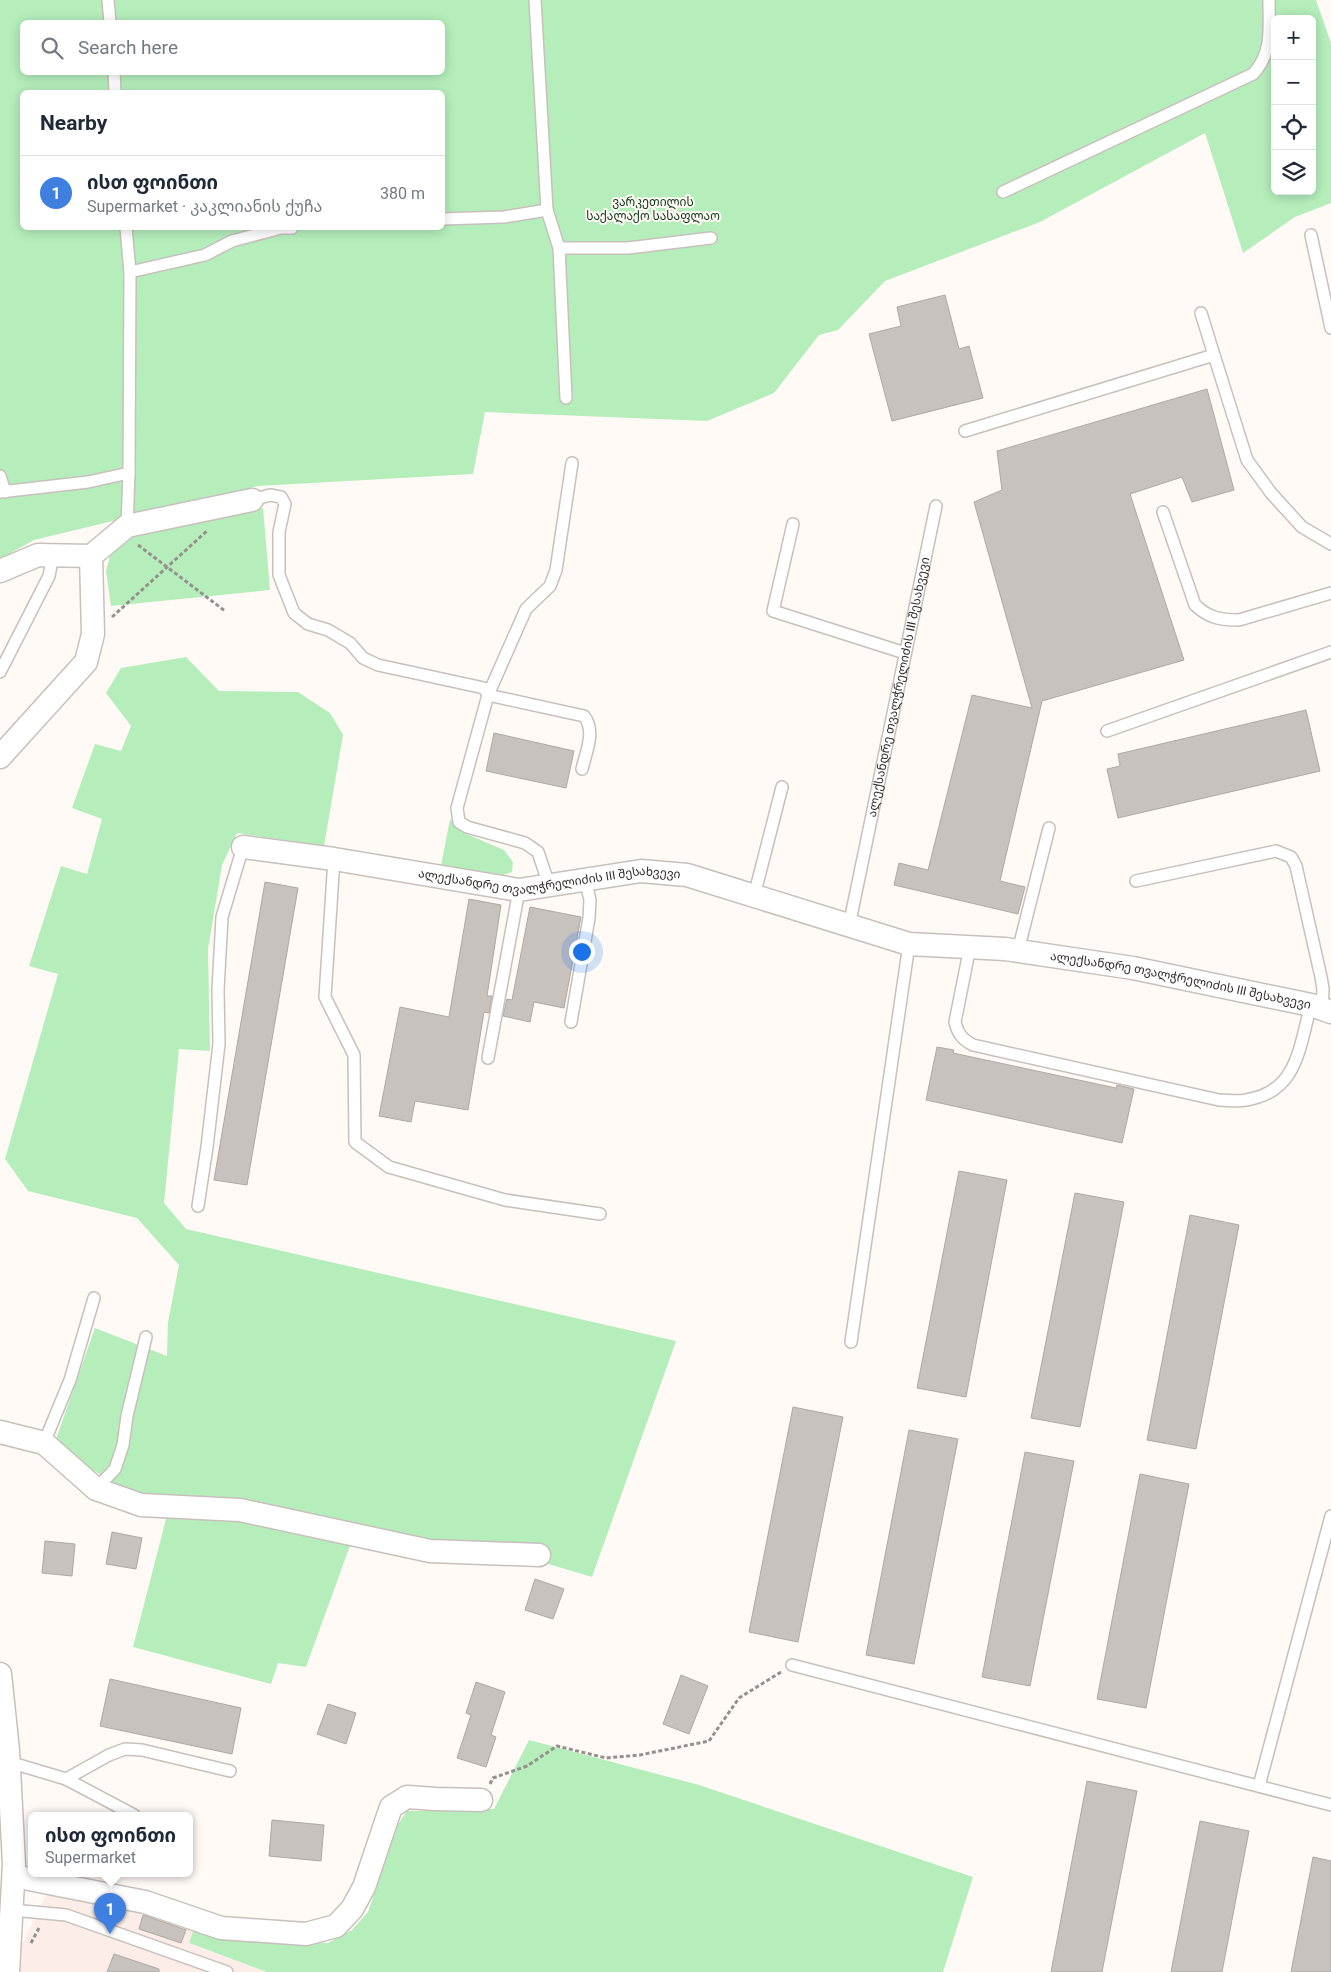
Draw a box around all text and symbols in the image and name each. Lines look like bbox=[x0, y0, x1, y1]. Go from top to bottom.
map controls bbox=[1271, 15, 1316, 195]
button: + bbox=[1271, 15, 1316, 60]
search box bbox=[20, 20, 445, 75]
icon: search bbox=[38, 34, 66, 62]
text: Search here bbox=[78, 36, 178, 59]
button: − bbox=[1271, 60, 1316, 105]
button: locate bbox=[1271, 105, 1316, 150]
text: Nearby bbox=[40, 111, 107, 135]
button: layers bbox=[1271, 150, 1316, 195]
text: ისთ ფოინთი bbox=[87, 171, 218, 194]
text: 1 bbox=[51, 184, 61, 203]
text: 380 m bbox=[380, 184, 425, 203]
park label: ვარკეთილის საქალაქო სასაფლაო bbox=[586, 195, 720, 224]
text: Supermarket · კაკლიანის ქუჩა bbox=[87, 197, 322, 216]
street label: ალექსანდრე თვალჭრელიძის III შესახვევი bbox=[865, 556, 932, 818]
street label: ალექსანდრე თვალჭრელიძის III შესახვევი bbox=[417, 864, 681, 897]
your location bbox=[569, 939, 595, 965]
street label: ალექსანდრე თვალჭრელიძის III შესახვევი bbox=[1049, 949, 1312, 1012]
popup bbox=[28, 1812, 193, 1877]
text: ისთ ფოინთი bbox=[45, 1824, 176, 1847]
text: Supermarket bbox=[45, 1848, 136, 1867]
pin: 1 bbox=[94, 1893, 126, 1934]

